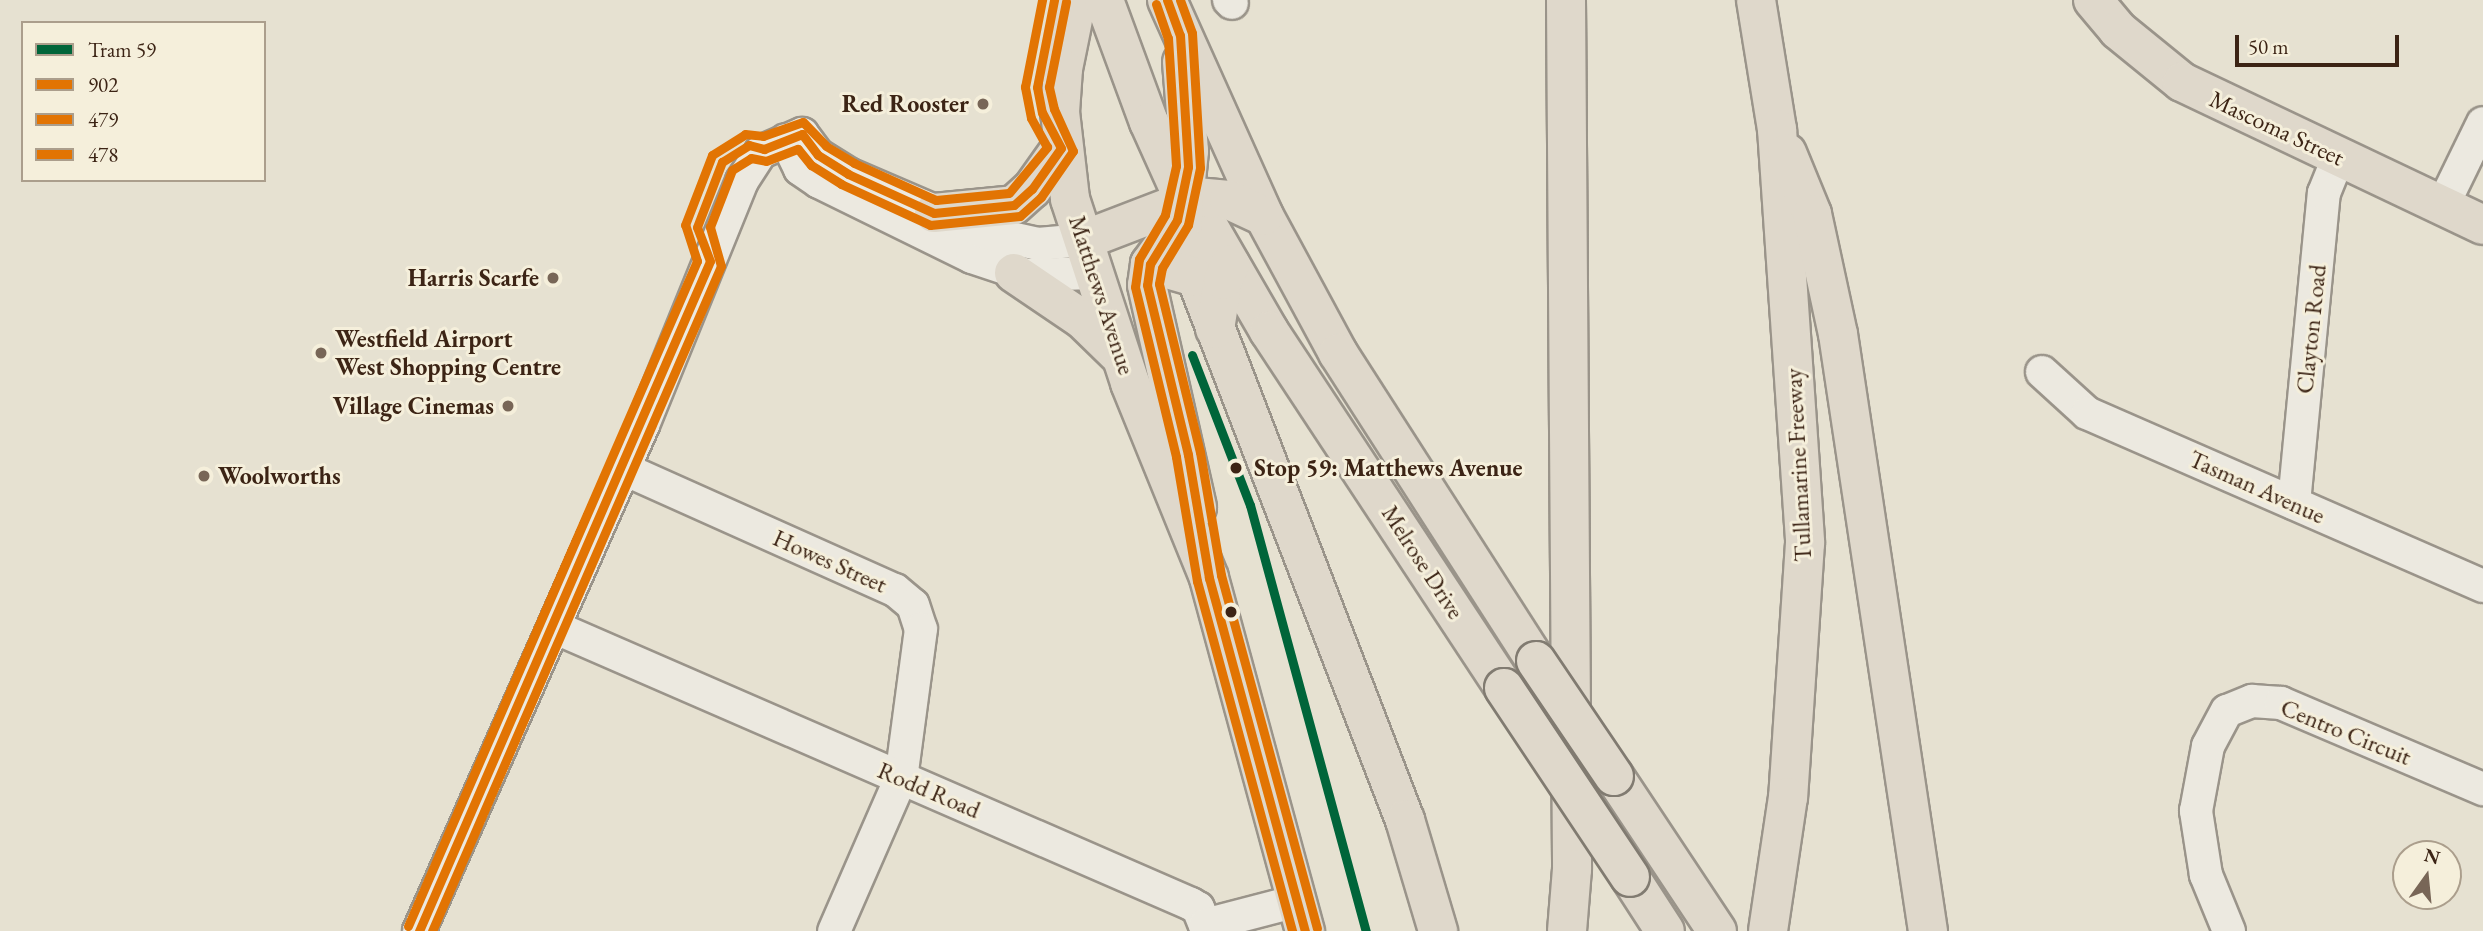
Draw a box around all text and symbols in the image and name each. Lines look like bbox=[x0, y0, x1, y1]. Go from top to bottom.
legend bbox=[21, 21, 266, 182]
scale bar bbox=[2238, 21, 2402, 65]
text: 50 m bbox=[2248, 33, 2289, 60]
text: Tram 59 bbox=[88, 36, 156, 63]
text: 902 bbox=[88, 71, 118, 98]
street label: Mascoma Street bbox=[2205, 84, 2349, 172]
place label: Red Rooster bbox=[842, 90, 969, 118]
marker: Red Rooster bbox=[975, 96, 991, 112]
text: 479 bbox=[88, 106, 118, 133]
text: 478 bbox=[88, 141, 118, 168]
street label: Matthews Avenue bbox=[1063, 212, 1141, 378]
street label: Clayton Road bbox=[2290, 263, 2332, 395]
place label: Harris Scarfe bbox=[408, 264, 539, 292]
marker: Harris Scarfe bbox=[545, 270, 561, 286]
place label: Westfield Airport West Shopping Centre bbox=[335, 325, 561, 381]
marker: Westfield Airport West Shopping Centre bbox=[313, 345, 329, 361]
street label: Tullamarine Freeway bbox=[1779, 368, 1817, 562]
place label: Village Cinemas bbox=[333, 392, 494, 420]
marker: Village Cinemas bbox=[500, 398, 516, 414]
street label: Tasman Avenue bbox=[2185, 444, 2329, 530]
place label: Stop 59: Matthews Avenue bbox=[1254, 454, 1522, 482]
marker: Stop 59: Matthews Avenue bbox=[1225, 457, 1247, 479]
place label: Woolworths bbox=[218, 462, 341, 490]
marker: Woolworths bbox=[196, 468, 212, 484]
street label: Melrose Drive bbox=[1376, 500, 1470, 624]
street label: Howes Street bbox=[769, 523, 891, 599]
unlabelled marker bbox=[1224, 605, 1238, 619]
street label: Centro Circuit bbox=[2277, 693, 2415, 771]
street label: Rodd Road bbox=[874, 756, 984, 824]
north arrow bbox=[2392, 840, 2462, 910]
text: N bbox=[2421, 842, 2443, 870]

